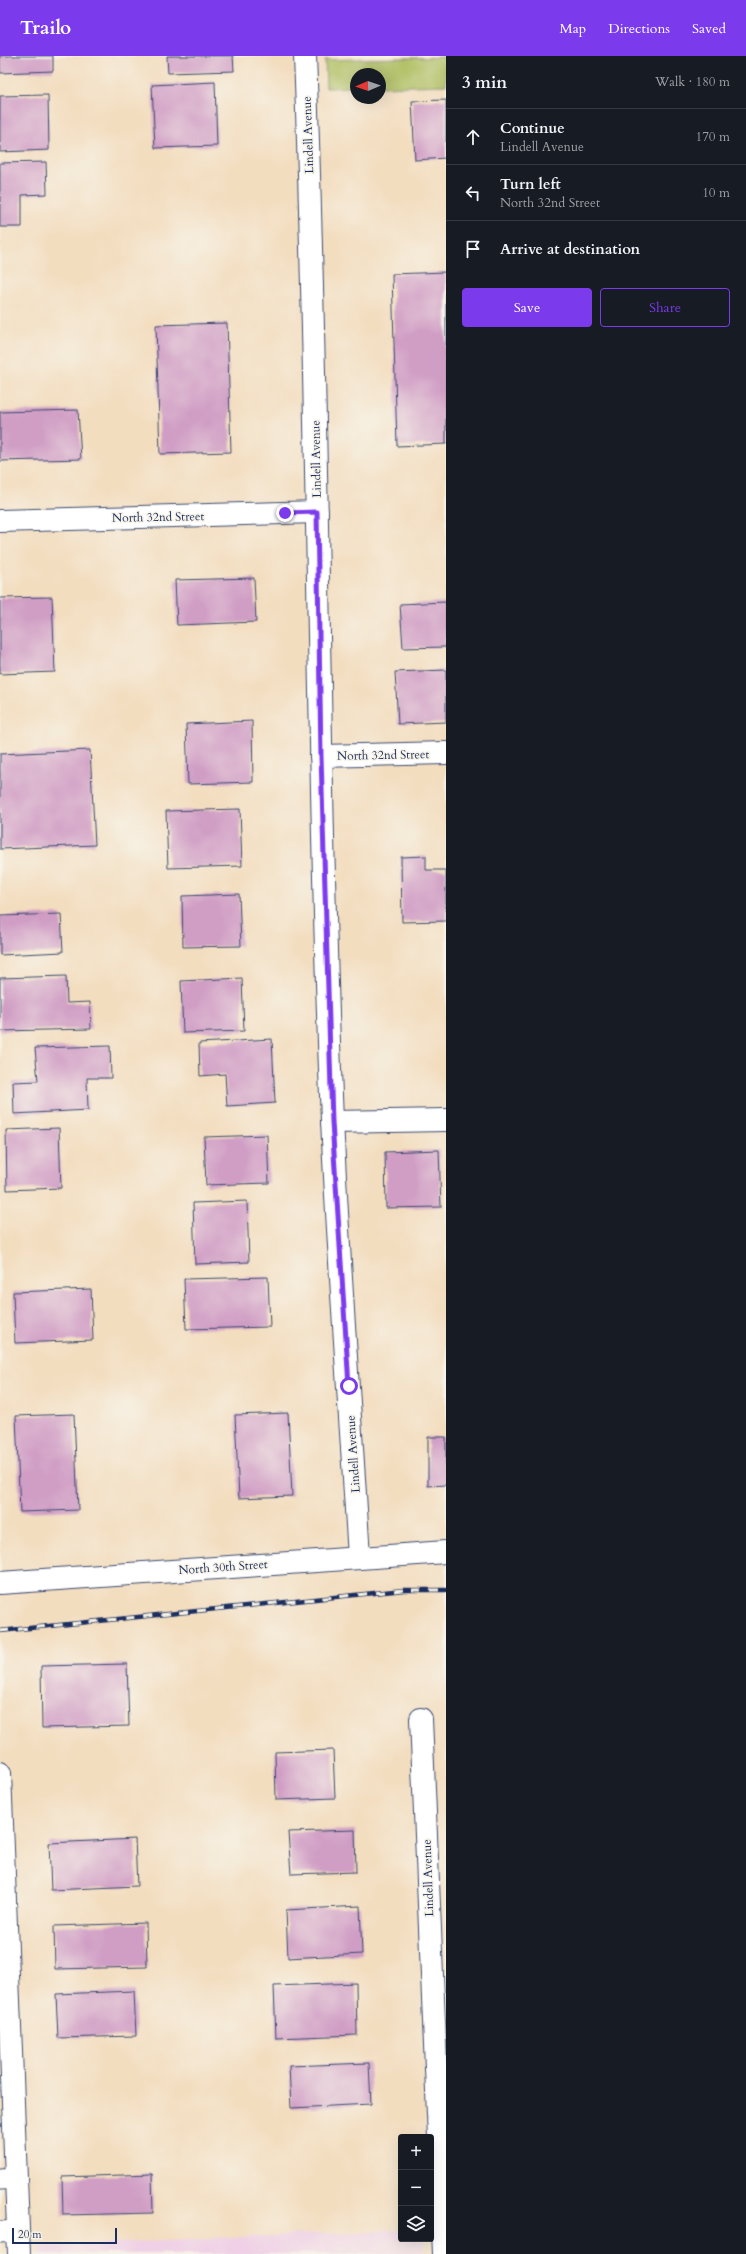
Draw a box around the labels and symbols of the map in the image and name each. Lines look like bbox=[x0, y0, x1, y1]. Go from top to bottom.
north arrow bbox=[350, 68, 386, 104]
street label: Lindell Avenue bbox=[299, 96, 317, 174]
street label: Lindell Avenue bbox=[307, 420, 325, 498]
route end bbox=[276, 504, 294, 522]
street label: North 32nd Street bbox=[112, 508, 204, 526]
street label: North 32nd Street bbox=[337, 746, 429, 764]
route start bbox=[340, 1377, 358, 1395]
street label: Lindell Avenue bbox=[342, 1415, 364, 1493]
street label: North 30th Street bbox=[178, 1556, 268, 1578]
street label: Lindell Avenue bbox=[419, 1839, 437, 1917]
scale bar bbox=[12, 2226, 117, 2245]

